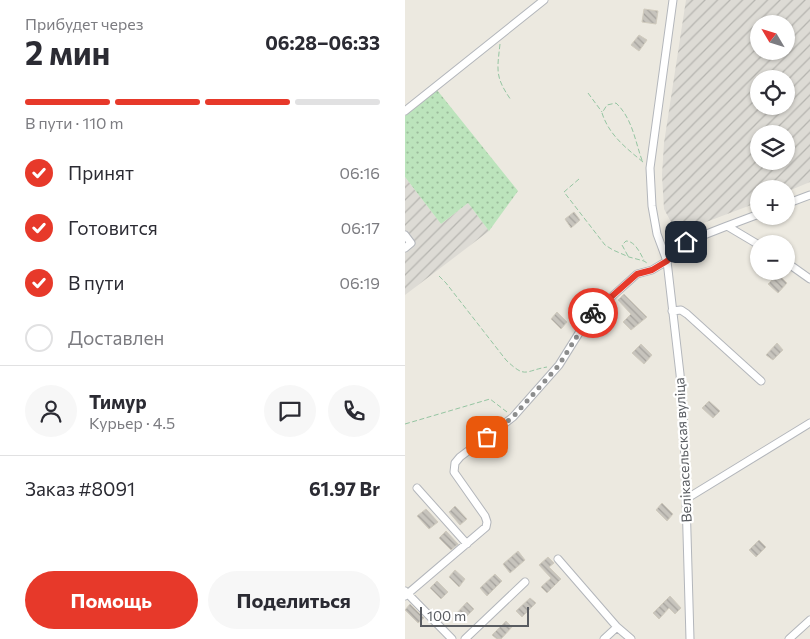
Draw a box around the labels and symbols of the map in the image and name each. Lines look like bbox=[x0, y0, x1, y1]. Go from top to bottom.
north arrow bbox=[750, 15, 795, 60]
pin bbox=[665, 221, 707, 263]
courier bbox=[568, 288, 618, 338]
street label: Велікасельская вуліца bbox=[670, 377, 695, 523]
pin bbox=[466, 416, 508, 458]
scale bar bbox=[420, 604, 529, 627]

